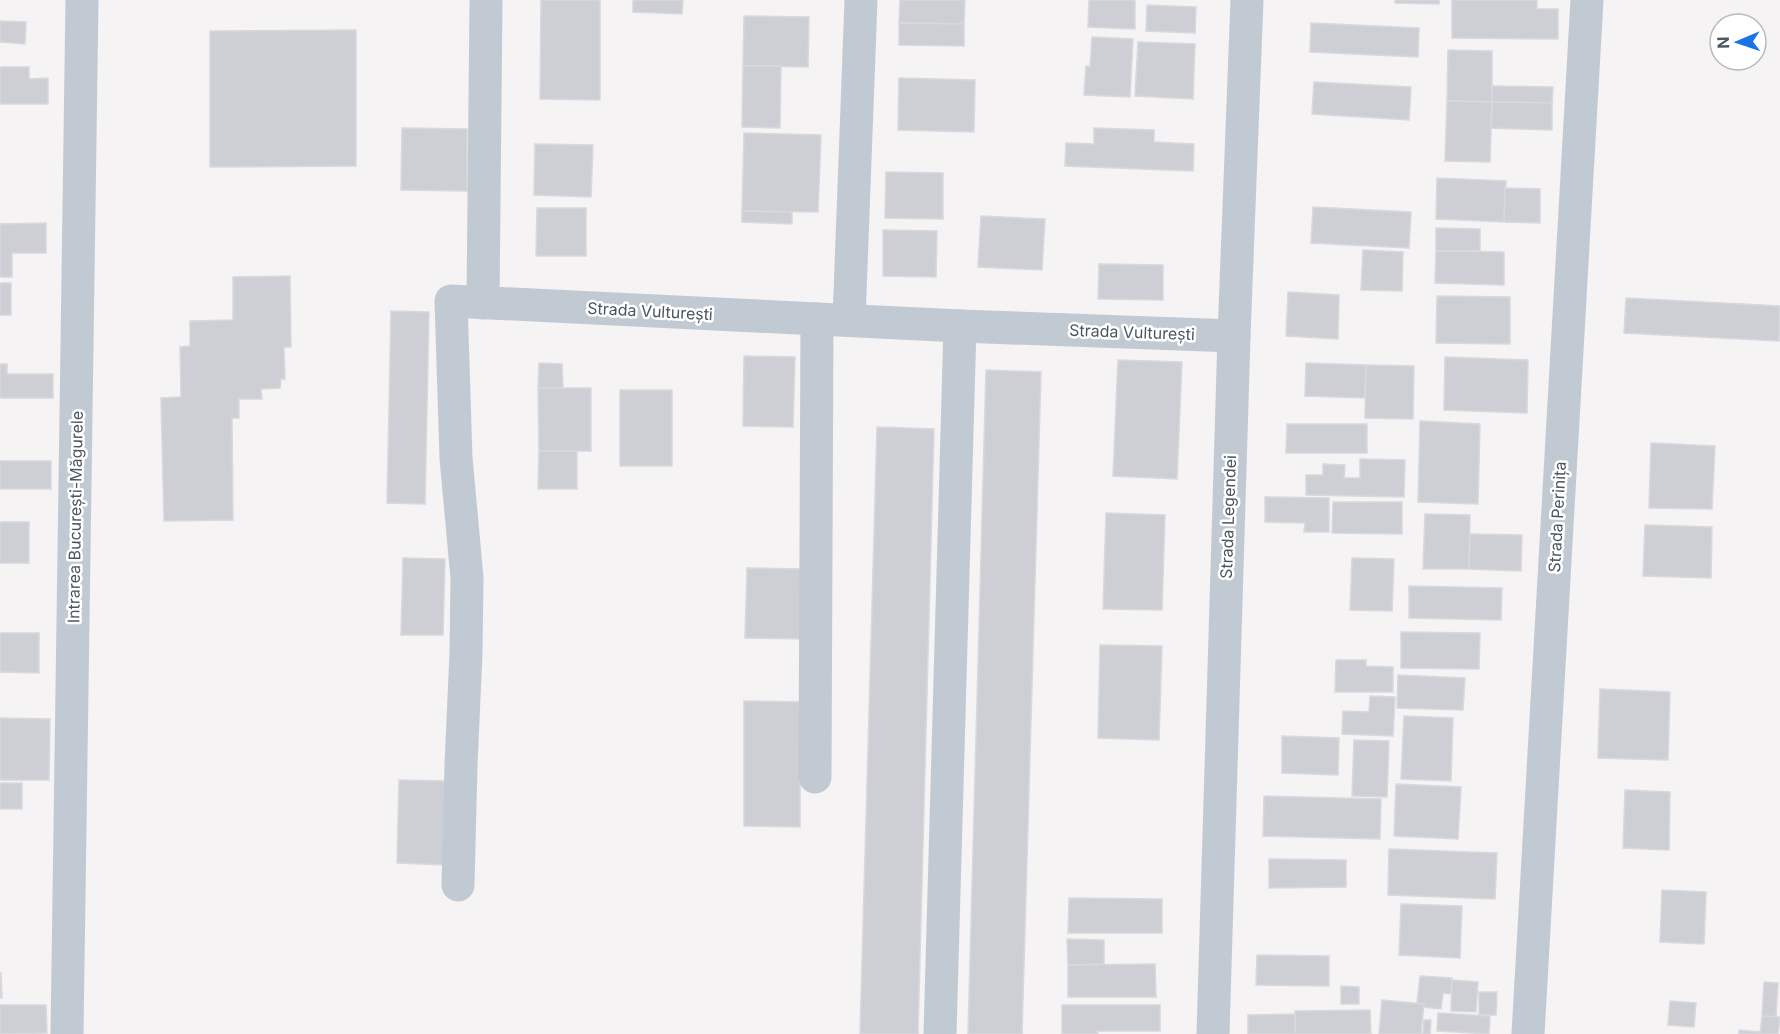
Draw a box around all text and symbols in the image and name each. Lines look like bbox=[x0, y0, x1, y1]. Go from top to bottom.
north arrow bbox=[1708, 12, 1768, 72]
text: N bbox=[1713, 36, 1733, 49]
street label: Strada Vulturești bbox=[587, 298, 713, 324]
street label: Strada Vulturești bbox=[1069, 320, 1195, 344]
street label: Intrarea București-Măgurele bbox=[63, 411, 87, 623]
street label: Strada Legendei bbox=[1216, 455, 1240, 579]
street label: Strada Perinița bbox=[1544, 461, 1570, 573]

